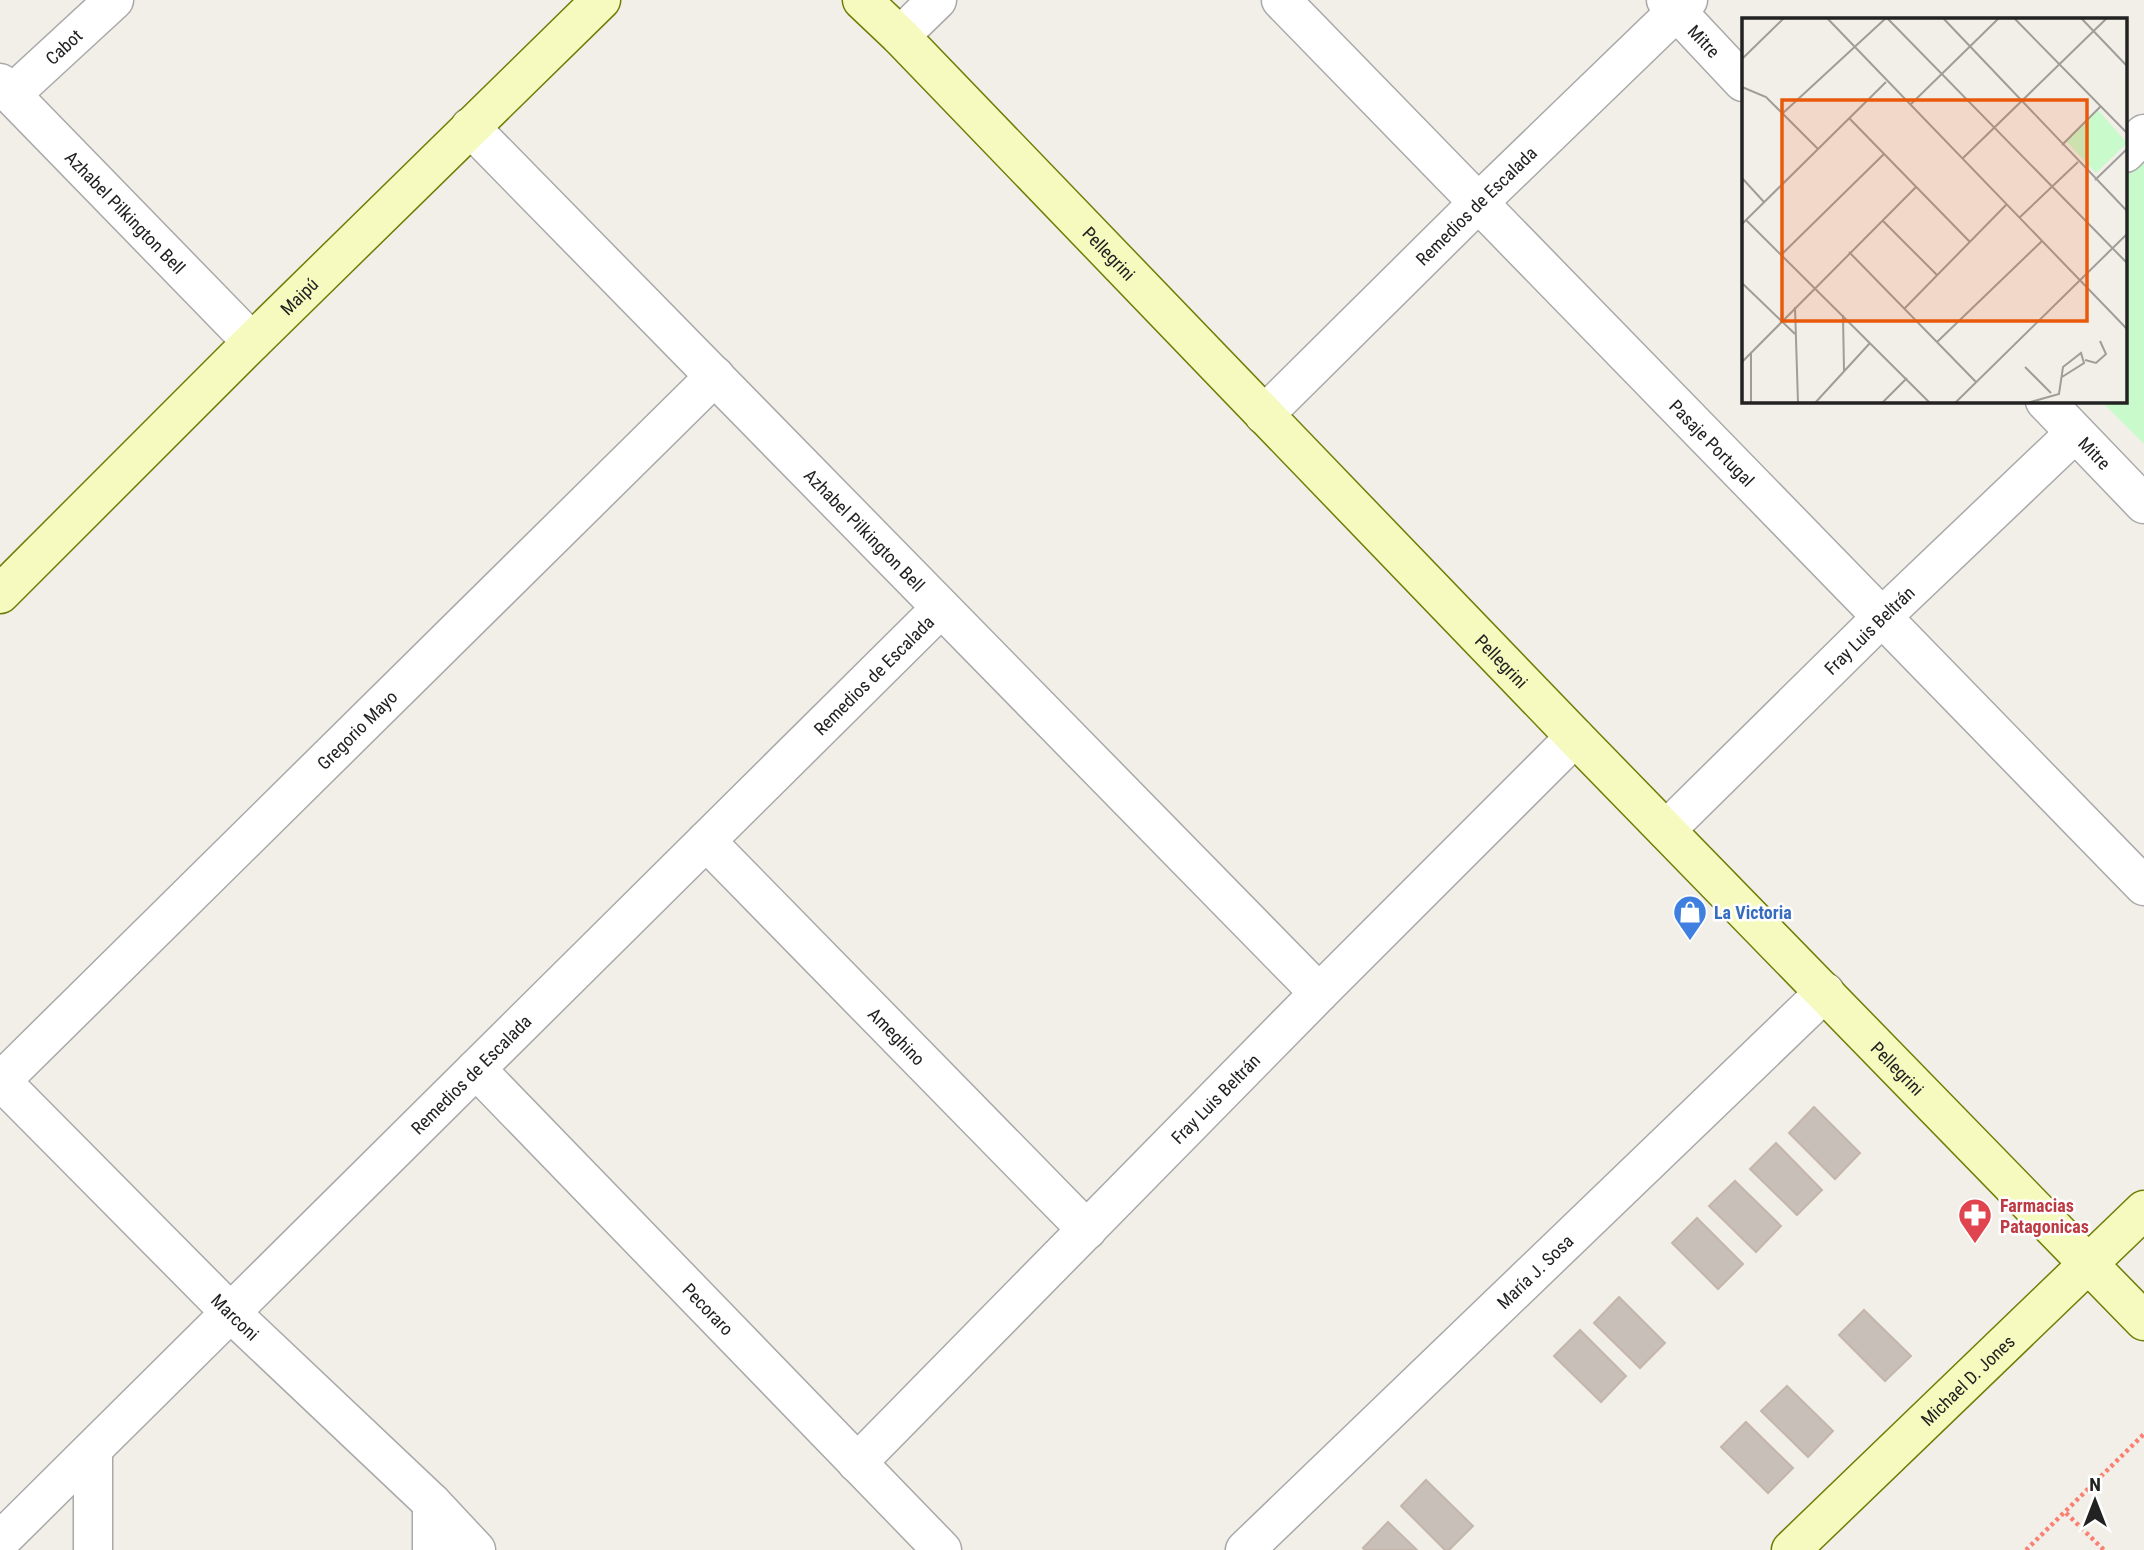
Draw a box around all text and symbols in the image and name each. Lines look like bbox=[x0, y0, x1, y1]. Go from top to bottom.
inset map bbox=[1742, 18, 2126, 402]
street label: Mitre bbox=[1684, 20, 1725, 61]
street label: Cabot bbox=[41, 25, 86, 69]
street label: Remedios de Escalada bbox=[1411, 142, 1541, 269]
street label: Azhabel Pilkington Bell bbox=[61, 146, 190, 278]
street label: Pellegrini bbox=[1079, 222, 1140, 284]
street label: Maipú bbox=[276, 273, 322, 319]
street label: Pasaje Portugal bbox=[1665, 395, 1759, 490]
street label: Mitre bbox=[2075, 432, 2115, 473]
street label: Azhabel Pilkington Bell bbox=[800, 464, 929, 595]
street label: Fray Luis Beltrán bbox=[1820, 582, 1918, 679]
street label: Remedios de Escalada bbox=[809, 611, 938, 739]
street label: Pellegrini bbox=[1471, 630, 1532, 692]
street label: Gregorio Mayo bbox=[313, 686, 401, 774]
shop icon: La Victoria bbox=[1671, 893, 1709, 942]
place label: La Victoria bbox=[1714, 902, 1792, 923]
street label: Ameghino bbox=[864, 1003, 930, 1069]
street label: Remedios de Escalada bbox=[406, 1010, 535, 1138]
street label: Pellegrini bbox=[1867, 1037, 1928, 1099]
street label: Fray Luis Beltrán bbox=[1167, 1049, 1264, 1148]
place label: Farmacias Patagonicas bbox=[2000, 1195, 2089, 1237]
pharmacy icon: Farmacias Patagonicas bbox=[1956, 1196, 1994, 1245]
street label: María J. Sosa bbox=[1492, 1230, 1577, 1313]
street label: Pecoraro bbox=[679, 1279, 738, 1339]
street label: Marconi bbox=[207, 1289, 264, 1345]
street label: Michael D. Jones bbox=[1916, 1330, 2019, 1430]
north arrow bbox=[2060, 1466, 2130, 1536]
text: N bbox=[2089, 1473, 2101, 1496]

